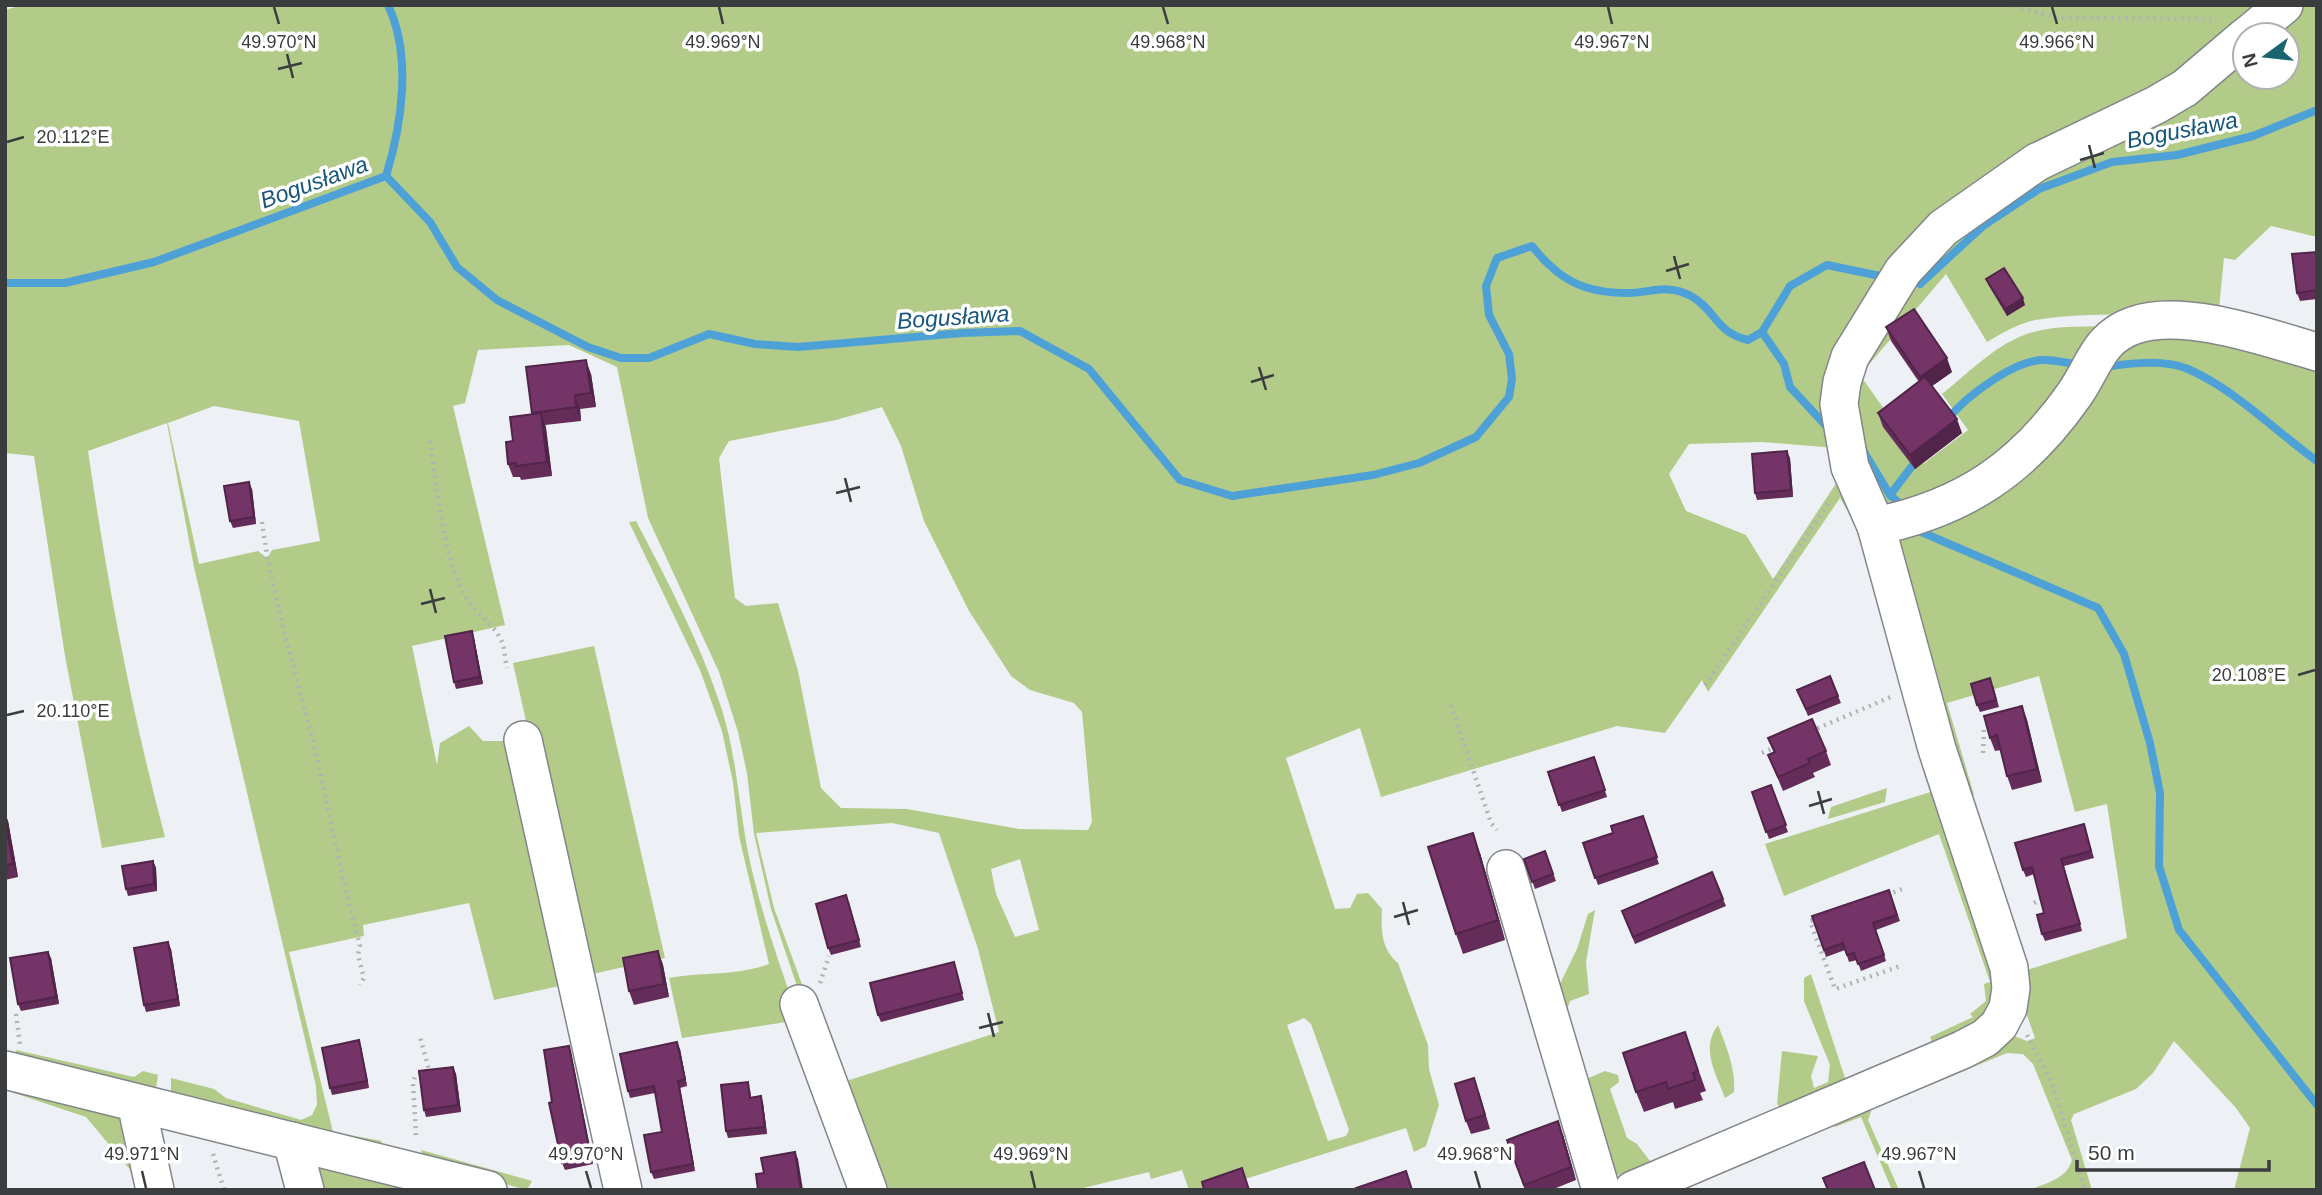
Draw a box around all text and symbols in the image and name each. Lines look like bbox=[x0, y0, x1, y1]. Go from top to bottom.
north arrow bbox=[2231, 21, 2301, 91]
text: 49.970°N bbox=[241, 32, 317, 52]
text: 49.969°N bbox=[685, 32, 761, 52]
text: 49.968°N bbox=[1130, 32, 1206, 52]
text: 49.967°N bbox=[1574, 32, 1650, 52]
text: 49.966°N bbox=[2019, 32, 2095, 52]
text: N bbox=[2238, 51, 2262, 70]
water label: Bogusława bbox=[2124, 107, 2240, 153]
text: 20.112°E bbox=[37, 127, 109, 147]
water label: Bogusława bbox=[257, 151, 371, 213]
water label: Bogusława bbox=[896, 300, 1010, 334]
text: 20.108°E bbox=[2212, 665, 2286, 685]
text: 20.110°E bbox=[37, 701, 109, 721]
scale bar bbox=[2077, 1128, 2270, 1172]
text: 50 m bbox=[2088, 1141, 2135, 1164]
text: 49.971°N bbox=[104, 1144, 180, 1164]
text: 49.970°N bbox=[548, 1144, 624, 1164]
text: 49.969°N bbox=[993, 1144, 1069, 1164]
text: 49.968°N bbox=[1437, 1144, 1513, 1164]
text: 49.967°N bbox=[1881, 1144, 1957, 1164]

